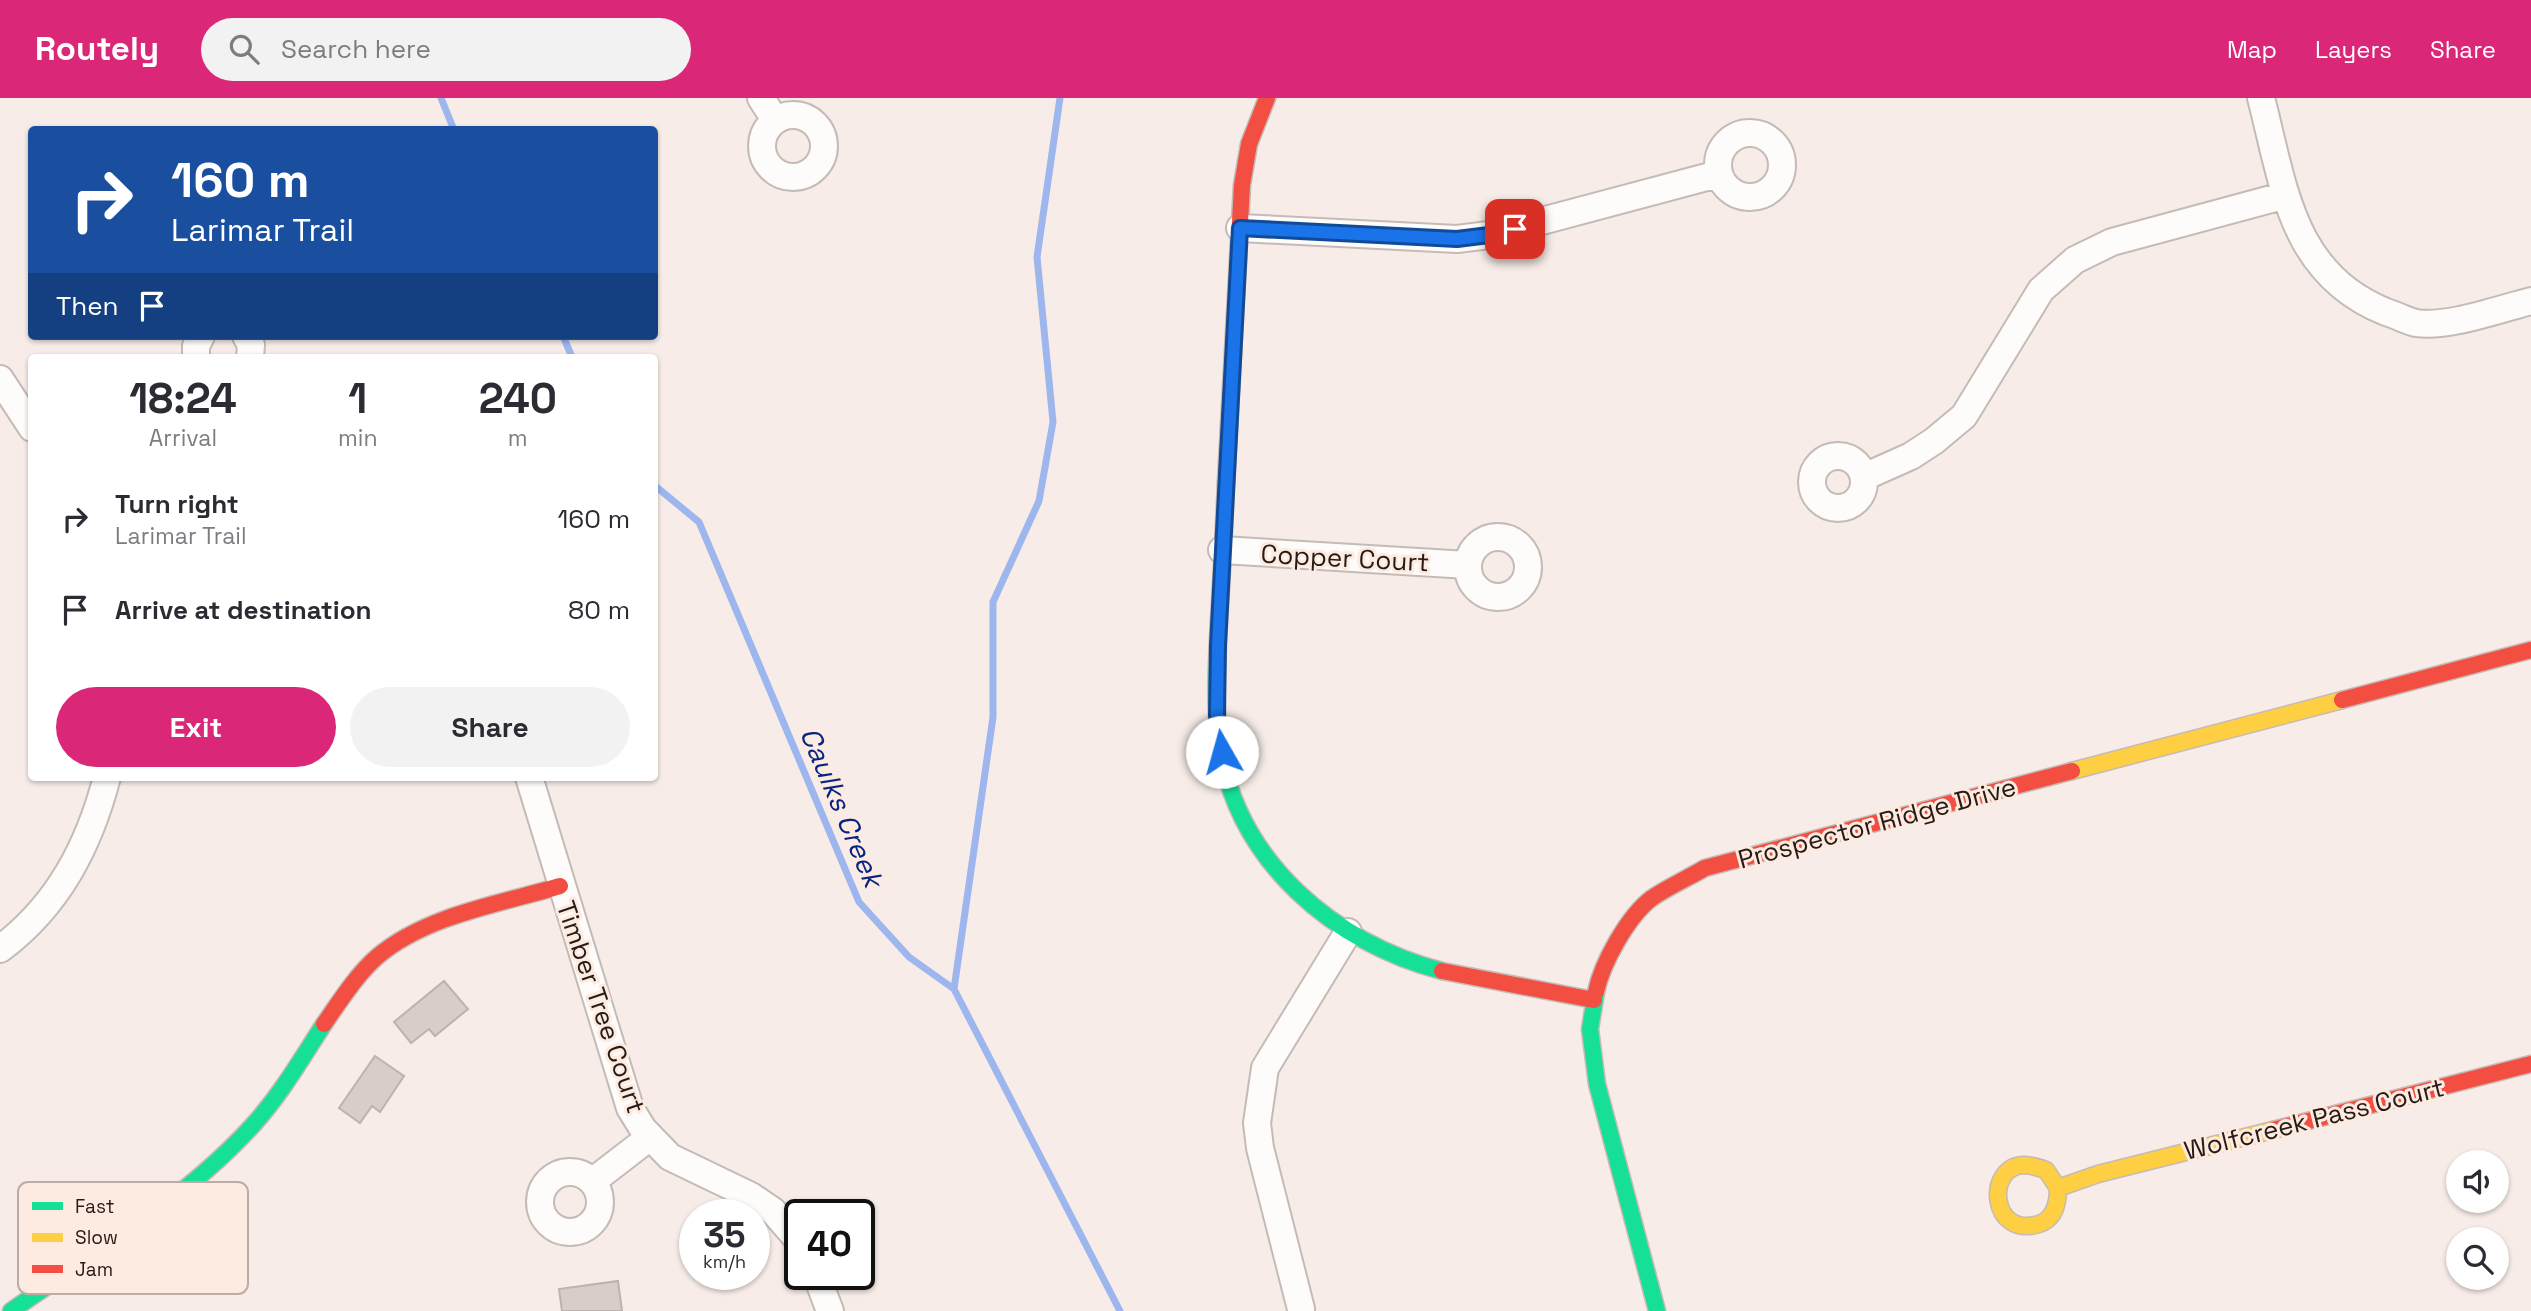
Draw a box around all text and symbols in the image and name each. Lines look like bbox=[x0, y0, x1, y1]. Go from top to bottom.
search box bbox=[201, 18, 691, 81]
text: Routely bbox=[35, 28, 159, 70]
icon: search bbox=[225, 30, 263, 68]
text: Search here bbox=[281, 32, 431, 66]
text: Map bbox=[2227, 34, 2277, 65]
text: Layers bbox=[2315, 34, 2392, 65]
text: Share bbox=[2430, 34, 2496, 65]
text: 160 m bbox=[171, 149, 309, 211]
icon: right bbox=[56, 154, 147, 245]
pin bbox=[1485, 199, 1545, 259]
text: Larimar Trail bbox=[171, 210, 354, 250]
icon: arrive bbox=[1496, 210, 1534, 248]
icon: arrive bbox=[133, 287, 171, 325]
text: Then bbox=[56, 289, 119, 323]
text: 18:24 bbox=[129, 372, 237, 425]
text: 1 bbox=[348, 372, 367, 425]
text: 240 bbox=[479, 372, 557, 425]
text: Arrival bbox=[149, 423, 217, 453]
text: min bbox=[338, 423, 378, 453]
text: m bbox=[508, 423, 528, 453]
text: Turn right bbox=[115, 487, 239, 521]
icon: right bbox=[56, 500, 94, 538]
text: 160 m bbox=[558, 502, 630, 536]
text: Larimar Trail bbox=[115, 521, 247, 551]
street label: Copper Court bbox=[1260, 537, 1430, 579]
icon: arrive bbox=[56, 591, 94, 629]
text: Arrive at destination bbox=[115, 593, 372, 627]
text: 80 m bbox=[568, 593, 630, 627]
button: Exit bbox=[56, 687, 336, 767]
button: Share bbox=[350, 687, 630, 767]
position arrow bbox=[1185, 715, 1259, 789]
water label: Caulks Creek bbox=[792, 721, 893, 895]
street label: Prospector Ridge Drive bbox=[1734, 769, 2020, 877]
street label: Timber Tree Court bbox=[549, 896, 653, 1118]
street label: Wolfcreek Pass Court bbox=[2180, 1070, 2448, 1168]
map controls bbox=[2446, 1150, 2509, 1290]
button: sound bbox=[2446, 1150, 2509, 1213]
legend bbox=[18, 1182, 248, 1294]
text: Fast bbox=[75, 1194, 115, 1219]
speed limit sign: 40 bbox=[784, 1199, 875, 1290]
text: 35 bbox=[703, 1213, 746, 1257]
text: Slow bbox=[75, 1225, 118, 1250]
button: search bbox=[2446, 1227, 2509, 1290]
text: km/h bbox=[703, 1250, 746, 1273]
text: Jam bbox=[75, 1257, 113, 1282]

